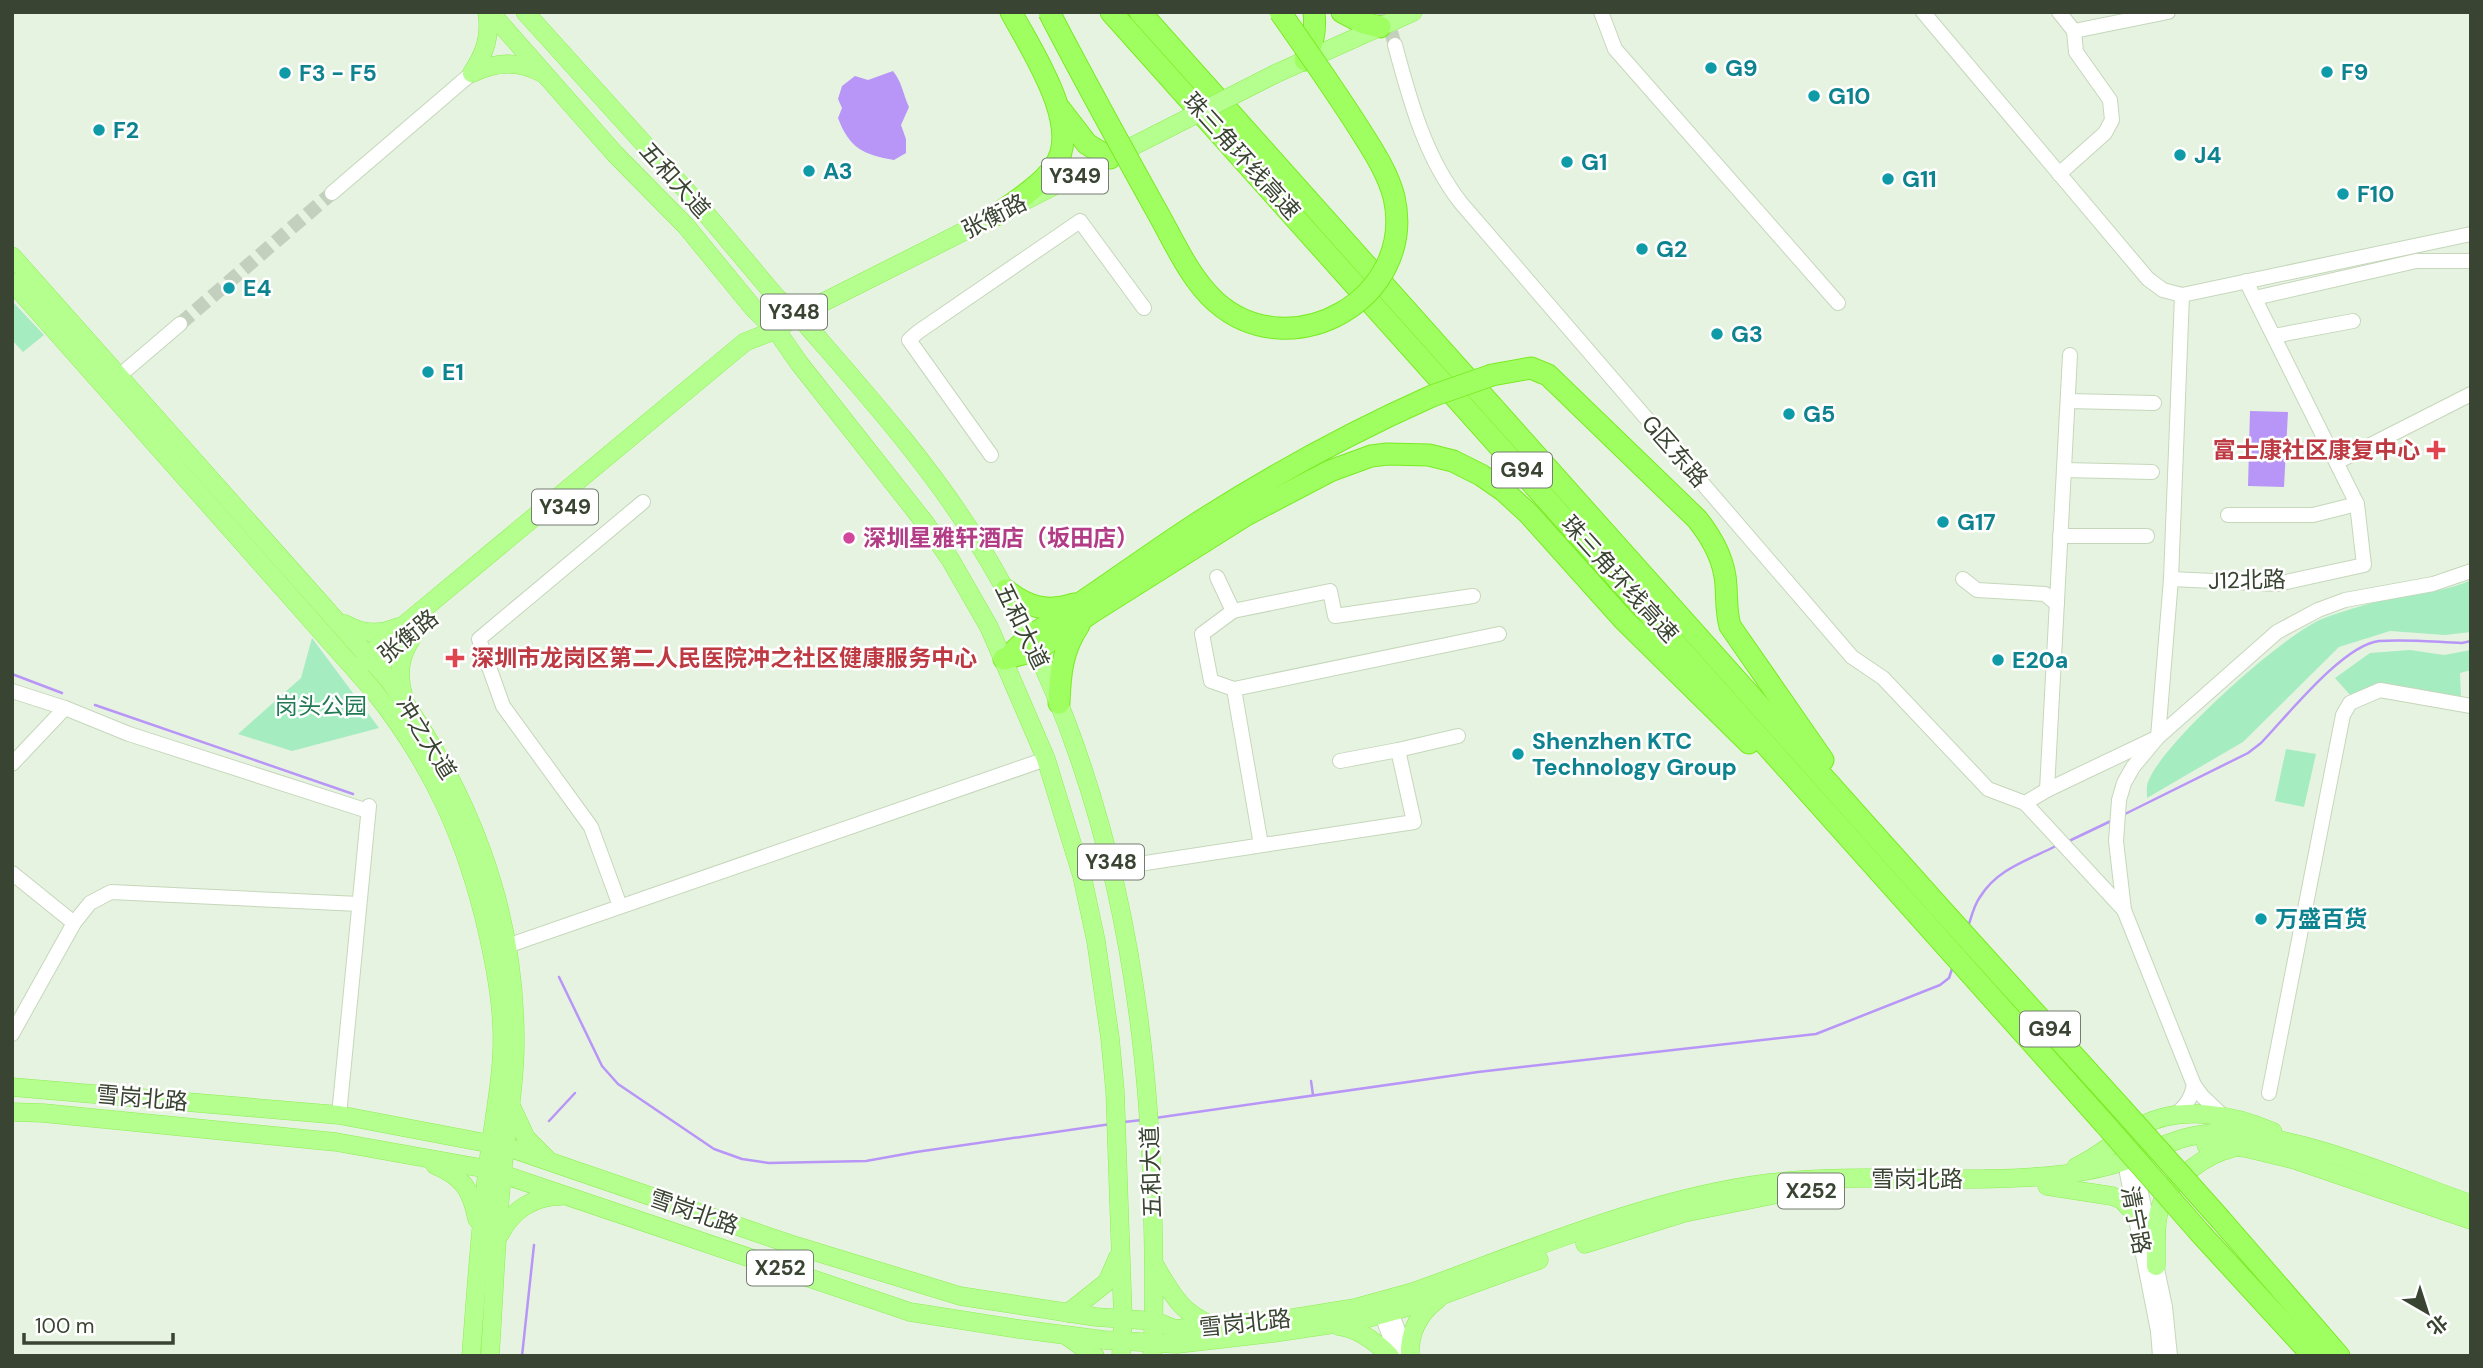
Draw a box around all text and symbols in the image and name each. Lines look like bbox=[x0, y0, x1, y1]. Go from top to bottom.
place label: G9 bbox=[1725, 53, 1758, 83]
place label: F9 bbox=[2341, 57, 2368, 87]
place label: F3 - F5 bbox=[299, 58, 377, 88]
marker: G9 bbox=[1703, 60, 1719, 76]
marker: F9 bbox=[2319, 64, 2335, 80]
marker: F3 - F5 bbox=[277, 65, 293, 81]
place label: G10 bbox=[1828, 81, 1870, 111]
street label: 珠三角环线高速 bbox=[1177, 86, 1307, 226]
marker: G10 bbox=[1806, 88, 1822, 104]
place label: F2 bbox=[113, 115, 139, 145]
marker: F2 bbox=[91, 122, 107, 138]
street label: 五和大道 bbox=[633, 136, 717, 224]
place label: J4 bbox=[2194, 140, 2221, 170]
place label: G1 bbox=[1581, 147, 1607, 177]
marker: J4 bbox=[2172, 147, 2188, 163]
marker: G1 bbox=[1559, 154, 1575, 170]
place label: A3 bbox=[823, 156, 853, 186]
road number: Y349 bbox=[1042, 158, 1108, 194]
marker: A3 bbox=[801, 163, 817, 179]
place label: G11 bbox=[1902, 164, 1937, 194]
marker: G11 bbox=[1880, 171, 1896, 187]
place label: F10 bbox=[2357, 179, 2394, 209]
marker: F10 bbox=[2335, 186, 2351, 202]
street label: 张衡路 bbox=[956, 187, 1032, 245]
place label: G2 bbox=[1656, 234, 1687, 264]
marker: G2 bbox=[1634, 241, 1650, 257]
place label: E4 bbox=[243, 273, 271, 303]
marker: E4 bbox=[221, 280, 237, 296]
road number: Y348 bbox=[761, 294, 827, 330]
place label: G3 bbox=[1731, 319, 1763, 349]
marker: G3 bbox=[1709, 326, 1725, 342]
place label: E1 bbox=[442, 357, 464, 387]
marker: E1 bbox=[420, 364, 436, 380]
place label: G5 bbox=[1803, 399, 1835, 429]
marker: G5 bbox=[1781, 406, 1797, 422]
street label: G区东路 bbox=[1635, 409, 1715, 493]
place label: 富士康社区康复中心 bbox=[2213, 435, 2420, 465]
marker: 富士康社区康复中心 bbox=[2426, 440, 2446, 460]
road number: G94 bbox=[1492, 452, 1552, 488]
road number: Y349 bbox=[532, 490, 598, 524]
place label: G17 bbox=[1957, 507, 1996, 537]
street label: 珠三角环线高速 bbox=[1555, 509, 1685, 649]
marker: G17 bbox=[1935, 514, 1951, 530]
place label: 深圳星雅轩酒店（坂田店） bbox=[863, 523, 1139, 553]
marker: 深圳星雅轩酒店（坂田店） bbox=[841, 530, 857, 546]
street label: J12北路 bbox=[2208, 564, 2286, 596]
street label: 五和大道 bbox=[988, 578, 1056, 674]
street label: 张衡路 bbox=[372, 603, 444, 669]
place label: 深圳市龙岗区第二人民医院冲之社区健康服务中心 bbox=[471, 643, 977, 673]
place label: E20a bbox=[2012, 645, 2068, 675]
marker: 深圳市龙岗区第二人民医院冲之社区健康服务中心 bbox=[445, 648, 465, 668]
marker: E20a bbox=[1990, 652, 2006, 668]
park label: 岗头公园 bbox=[275, 691, 367, 721]
street label: 冲之大道 bbox=[389, 691, 463, 785]
place label: Shenzhen KTC Technology Group bbox=[1532, 726, 1737, 782]
marker: Shenzhen KTC Technology Group bbox=[1510, 746, 1526, 762]
road number: Y348 bbox=[1078, 844, 1144, 880]
place label: 万盛百货 bbox=[2275, 904, 2367, 934]
marker: 万盛百货 bbox=[2253, 911, 2269, 927]
road number: G94 bbox=[2020, 1012, 2080, 1046]
street label: 雪岗北路 bbox=[95, 1079, 189, 1117]
street label: 五和大道 bbox=[1134, 1126, 1168, 1218]
street label: 雪岗北路 bbox=[1871, 1164, 1963, 1194]
road number: X252 bbox=[1778, 1174, 1844, 1208]
street label: 雪岗北路 bbox=[646, 1183, 742, 1241]
street label: 清宁路 bbox=[2115, 1183, 2157, 1257]
road number: X252 bbox=[747, 1250, 813, 1286]
north arrow bbox=[2392, 1277, 2462, 1347]
scale bar bbox=[24, 1302, 173, 1346]
street label: 雪岗北路 bbox=[1198, 1303, 1292, 1343]
text: 北 bbox=[2422, 1309, 2453, 1341]
text: 100 m bbox=[35, 1312, 95, 1340]

